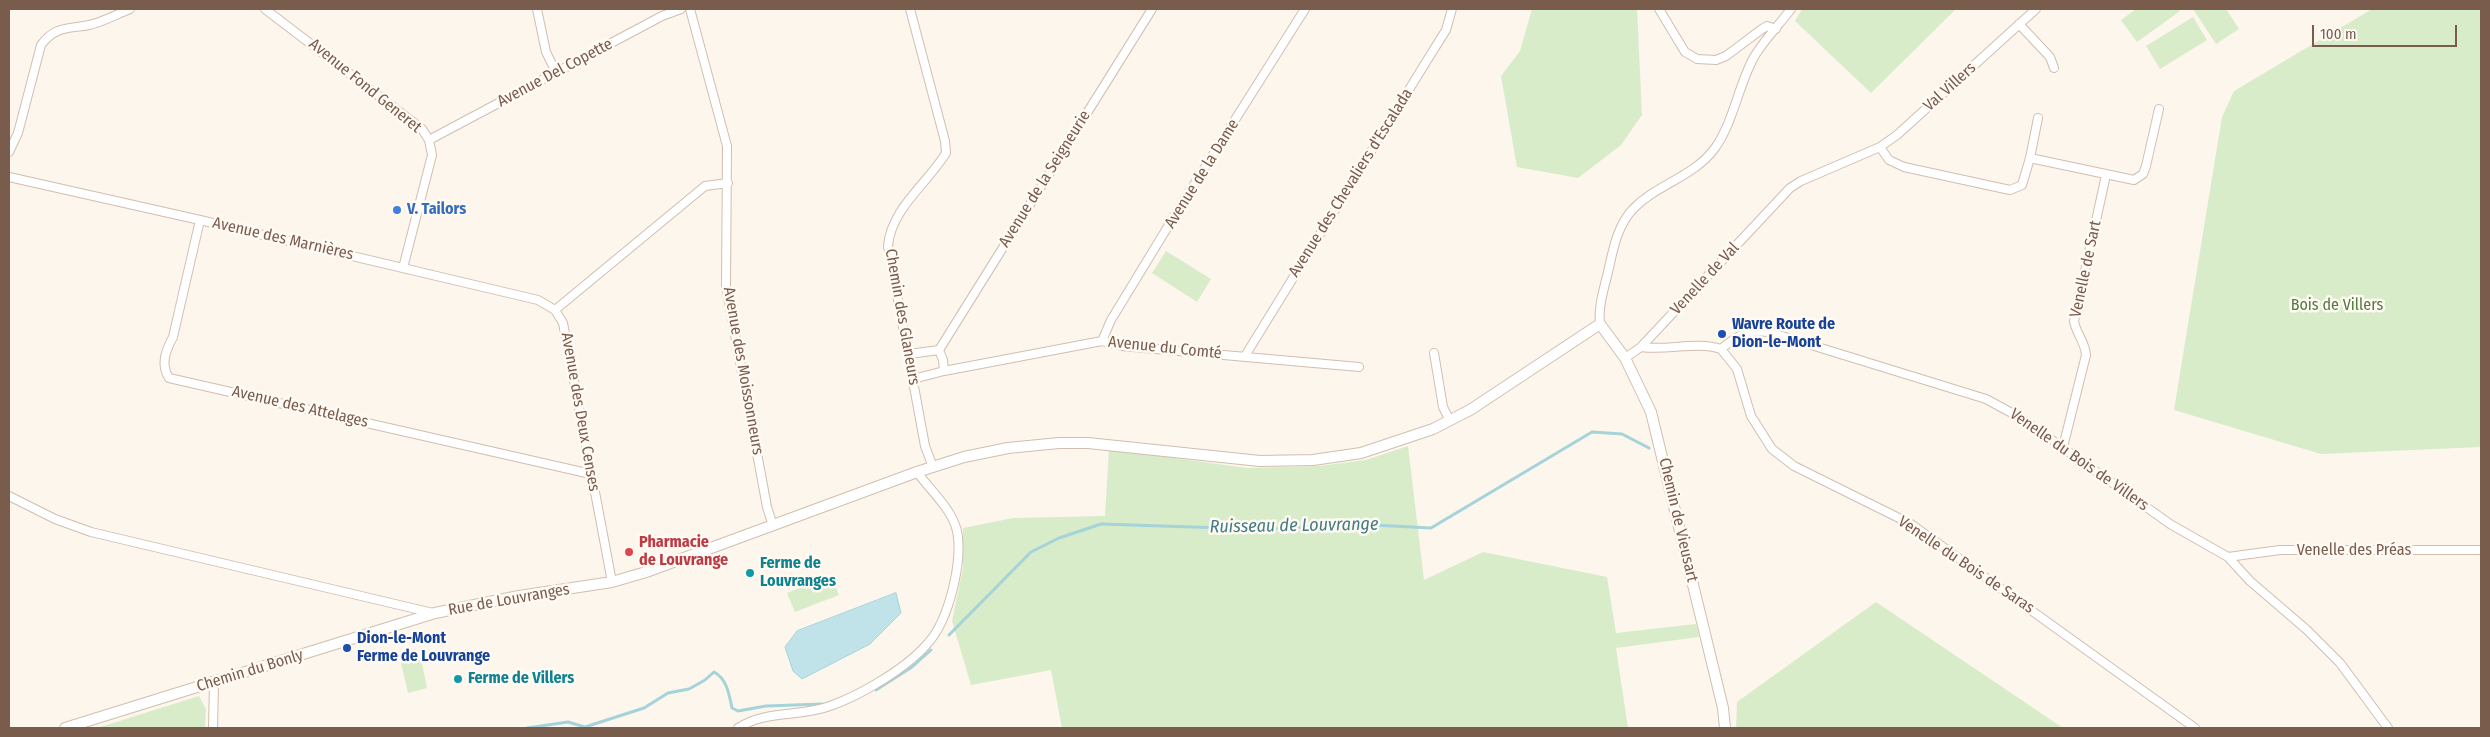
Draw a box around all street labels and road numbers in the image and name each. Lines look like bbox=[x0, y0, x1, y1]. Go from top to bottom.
street label: Avenue Fond Generet bbox=[305, 35, 425, 137]
street label: Avenue Del Copette bbox=[494, 35, 616, 111]
street label: Val Villers bbox=[1920, 59, 1980, 115]
street label: Avenue des Chevaliers d'Escalada bbox=[1285, 85, 1417, 281]
street label: Avenue de la Seigneurie bbox=[995, 107, 1095, 251]
street label: Avenue de la Dame bbox=[1161, 116, 1243, 232]
street label: Avenue des Marnières bbox=[211, 213, 355, 265]
street label: Venelle de Sart bbox=[2066, 219, 2106, 319]
street label: Venelle de Val bbox=[1667, 239, 1743, 319]
street label: Chemin des Glaneurs bbox=[881, 247, 923, 387]
street label: Avenue des Moissonneurs bbox=[719, 286, 767, 456]
street label: Avenue des Deux Censes bbox=[557, 331, 603, 493]
street label: Avenue du Comté bbox=[1107, 332, 1223, 364]
street label: Avenue des Attelages bbox=[230, 382, 370, 432]
street label: Venelle du Bois de Villers bbox=[2006, 405, 2152, 515]
street label: Chemin de Vieusart bbox=[1654, 456, 1702, 584]
street label: Venelle du Bois de Saras bbox=[1894, 512, 2038, 618]
street label: Venelle des Préas bbox=[2297, 541, 2411, 561]
street label: Rue de Louvranges bbox=[447, 580, 571, 620]
street label: Chemin du Bonly bbox=[194, 646, 306, 696]

